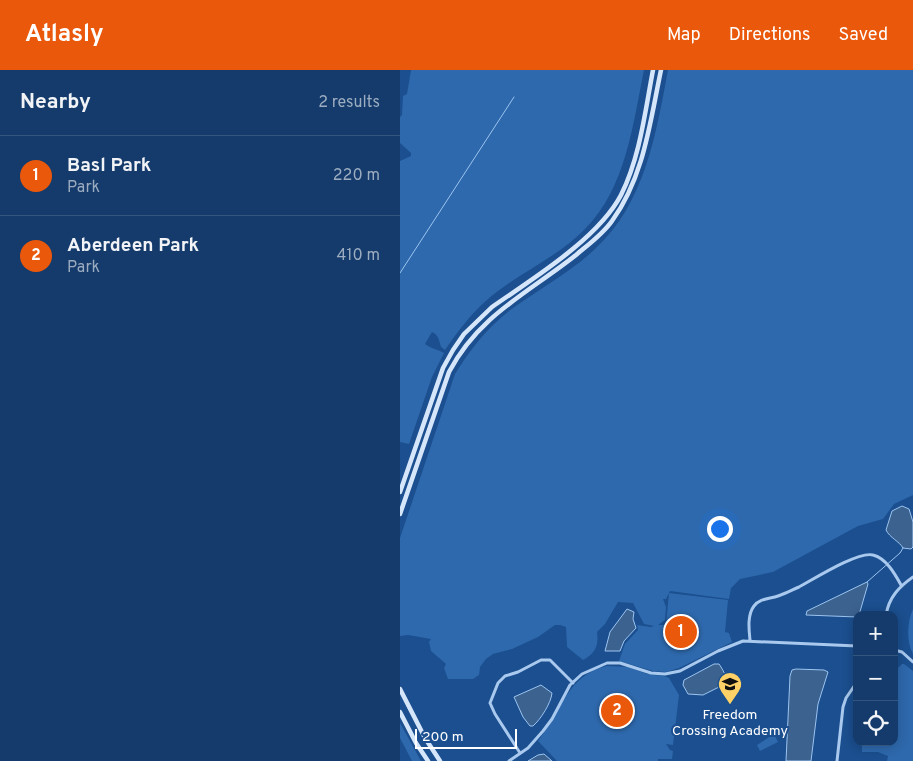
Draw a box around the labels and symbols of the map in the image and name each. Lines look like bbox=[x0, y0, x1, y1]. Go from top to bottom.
your location bbox=[707, 516, 733, 542]
pin: 1 bbox=[665, 613, 697, 651]
school or university icon: Freedom Crossing Academy bbox=[717, 671, 743, 705]
pin: 2 bbox=[601, 692, 633, 730]
place label: Freedom Crossing Academy bbox=[672, 707, 788, 740]
scale bar bbox=[415, 726, 518, 749]

